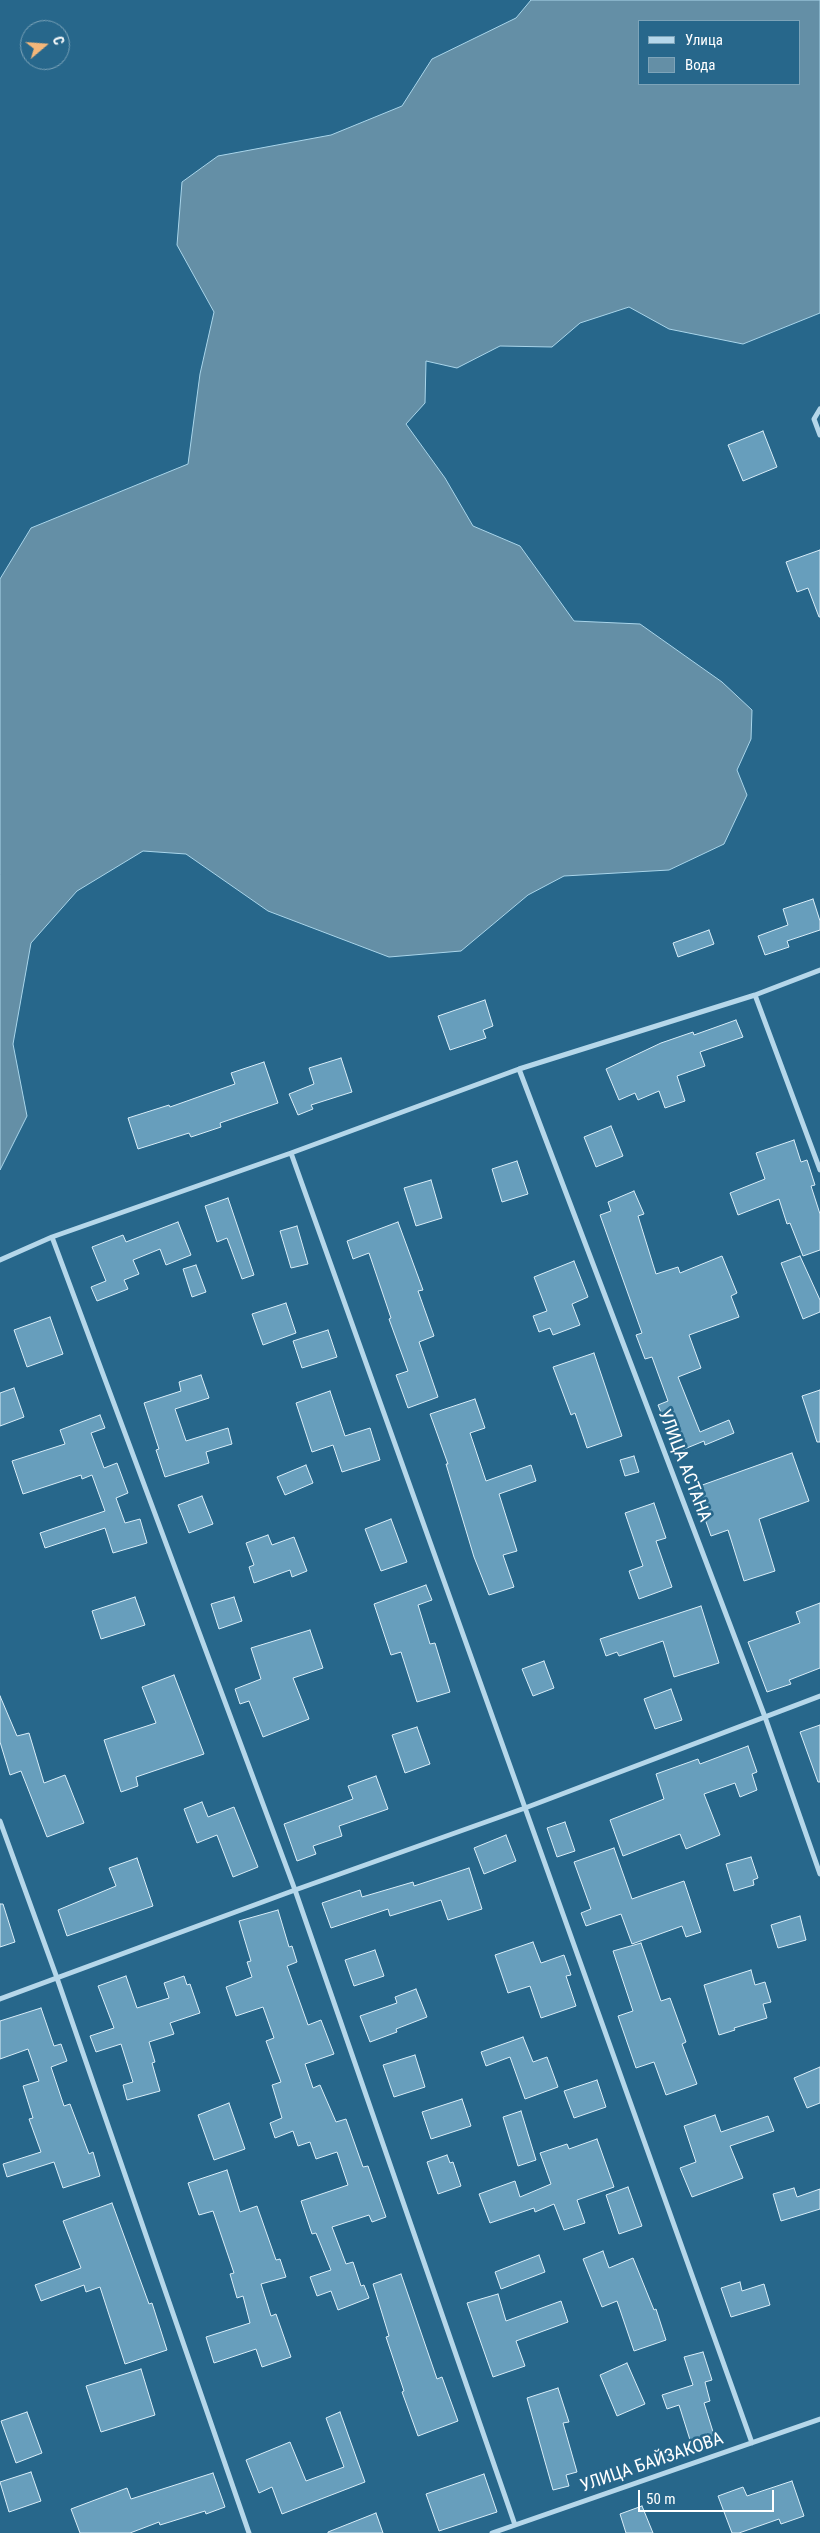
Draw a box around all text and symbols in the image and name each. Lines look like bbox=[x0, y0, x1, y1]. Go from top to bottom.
north arrow bbox=[20, 20, 70, 70]
legend bbox=[638, 20, 800, 85]
text: Улица bbox=[685, 31, 723, 49]
text: С bbox=[49, 34, 67, 47]
text: Вода bbox=[685, 56, 715, 74]
street label: УЛИЦА АСТАНА bbox=[653, 1407, 715, 1525]
street label: УЛИЦА БАЙЗАКОВА bbox=[578, 2428, 726, 2498]
scale bar bbox=[640, 2480, 776, 2512]
text: 50 m bbox=[646, 2490, 676, 2508]

